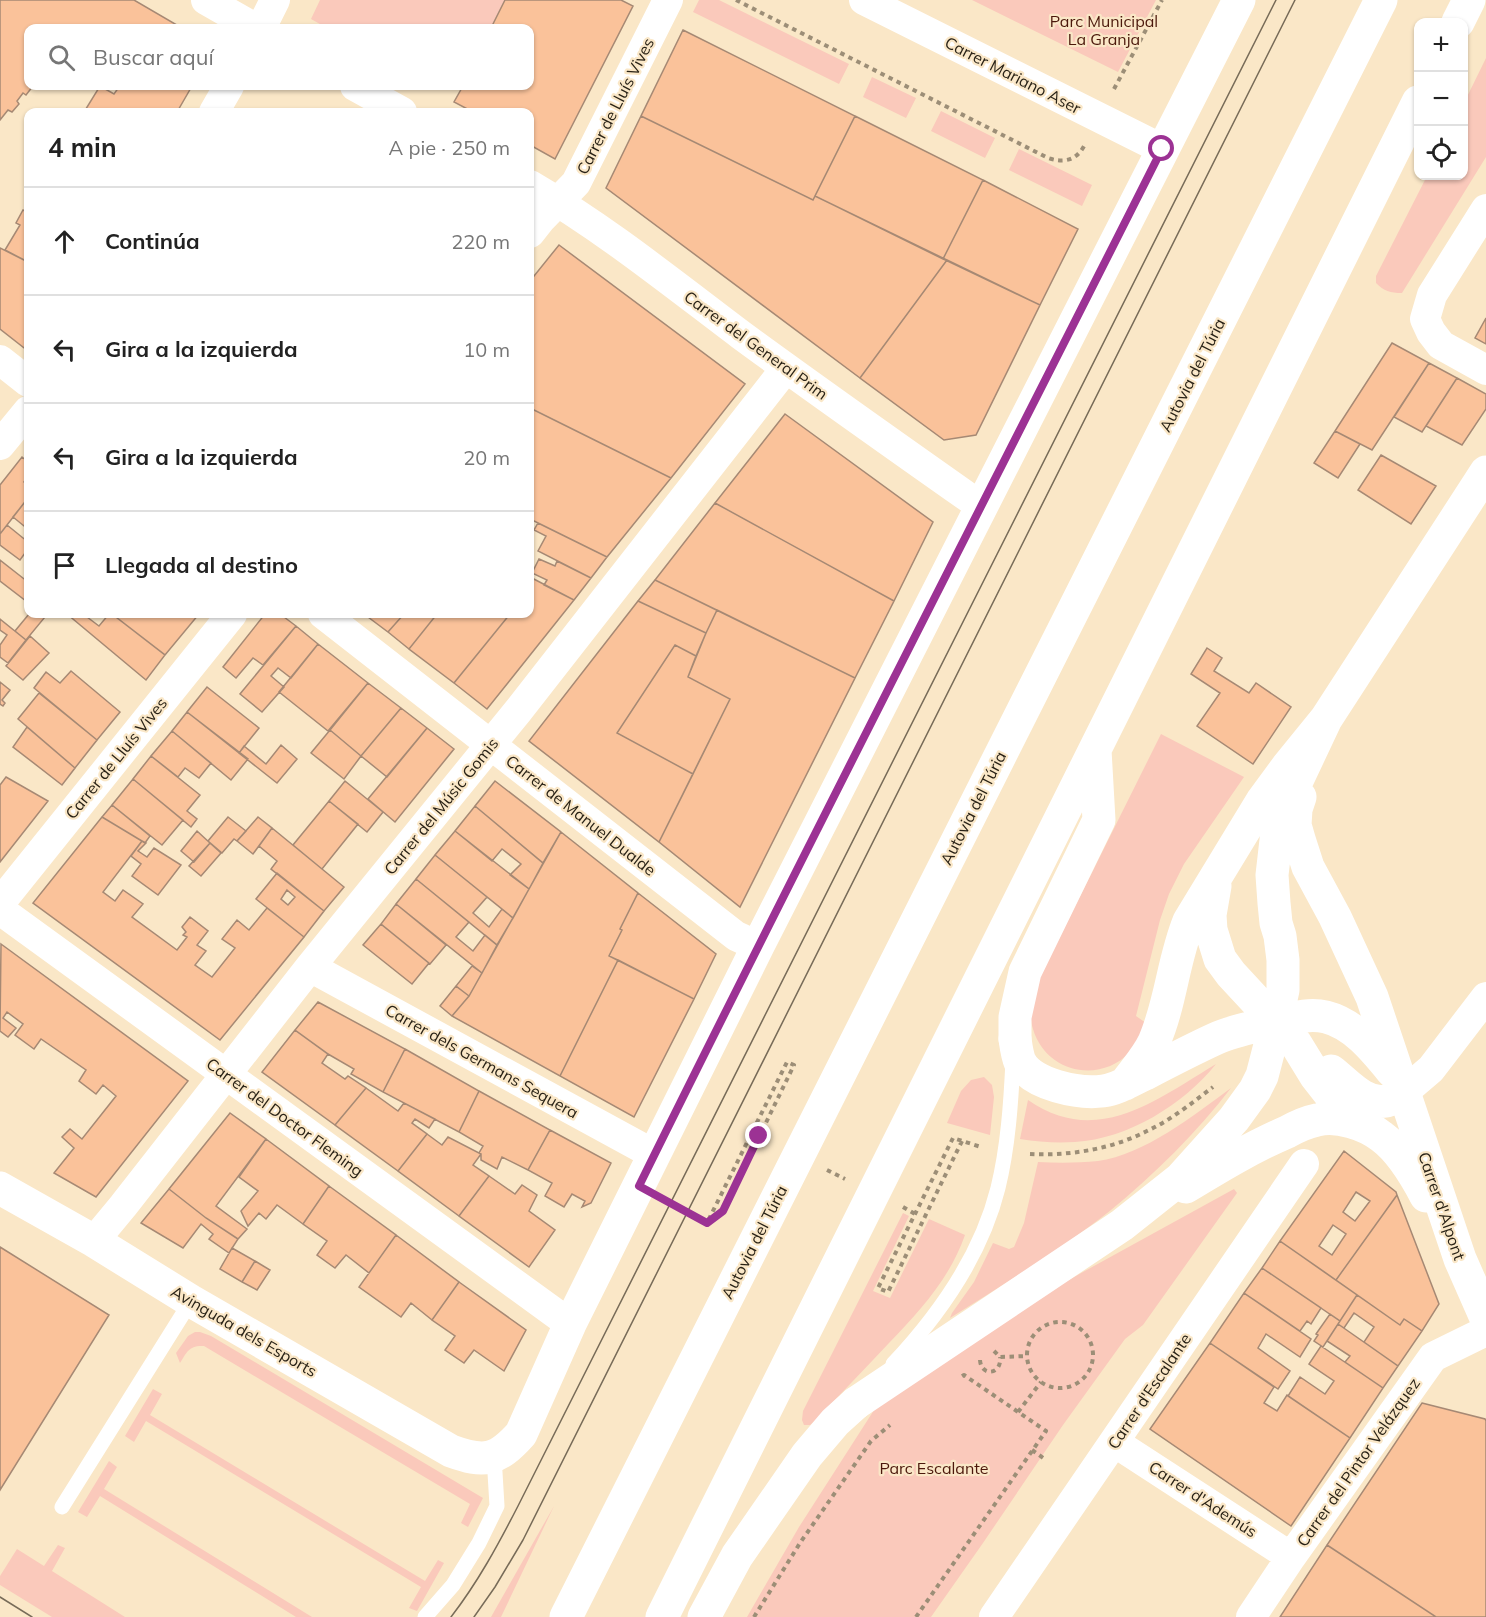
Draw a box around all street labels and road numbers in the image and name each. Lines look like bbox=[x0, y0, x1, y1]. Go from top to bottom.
street label: Carrer Mariano Aser bbox=[942, 32, 1084, 118]
street label: Carrer de Lluís Vives bbox=[572, 34, 658, 178]
street label: Carrer del General Prim bbox=[680, 286, 832, 404]
street label: Autovia del Túria bbox=[1155, 315, 1229, 435]
street label: Carrer de Lluís Vives bbox=[61, 693, 171, 823]
street label: Carrer del Músic Gomis bbox=[380, 734, 502, 878]
street label: Autovia del Túria bbox=[936, 748, 1010, 868]
street label: Carrer de Manuel Dualde bbox=[502, 750, 660, 880]
street label: Carrer dels Germans Sequera bbox=[382, 1000, 582, 1122]
street label: Carrer del Doctor Fleming bbox=[203, 1053, 367, 1181]
street label: Carrer d'Alpont bbox=[1414, 1149, 1470, 1263]
street label: Autovia del Túria bbox=[717, 1182, 791, 1302]
street label: Avinguda dels Esports bbox=[167, 1281, 321, 1381]
street label: Carrer d'Escalante bbox=[1103, 1329, 1195, 1453]
street label: Carrer del Pintor Velázquez bbox=[1292, 1374, 1424, 1550]
street label: Carrer d'Ademús bbox=[1145, 1457, 1261, 1541]

